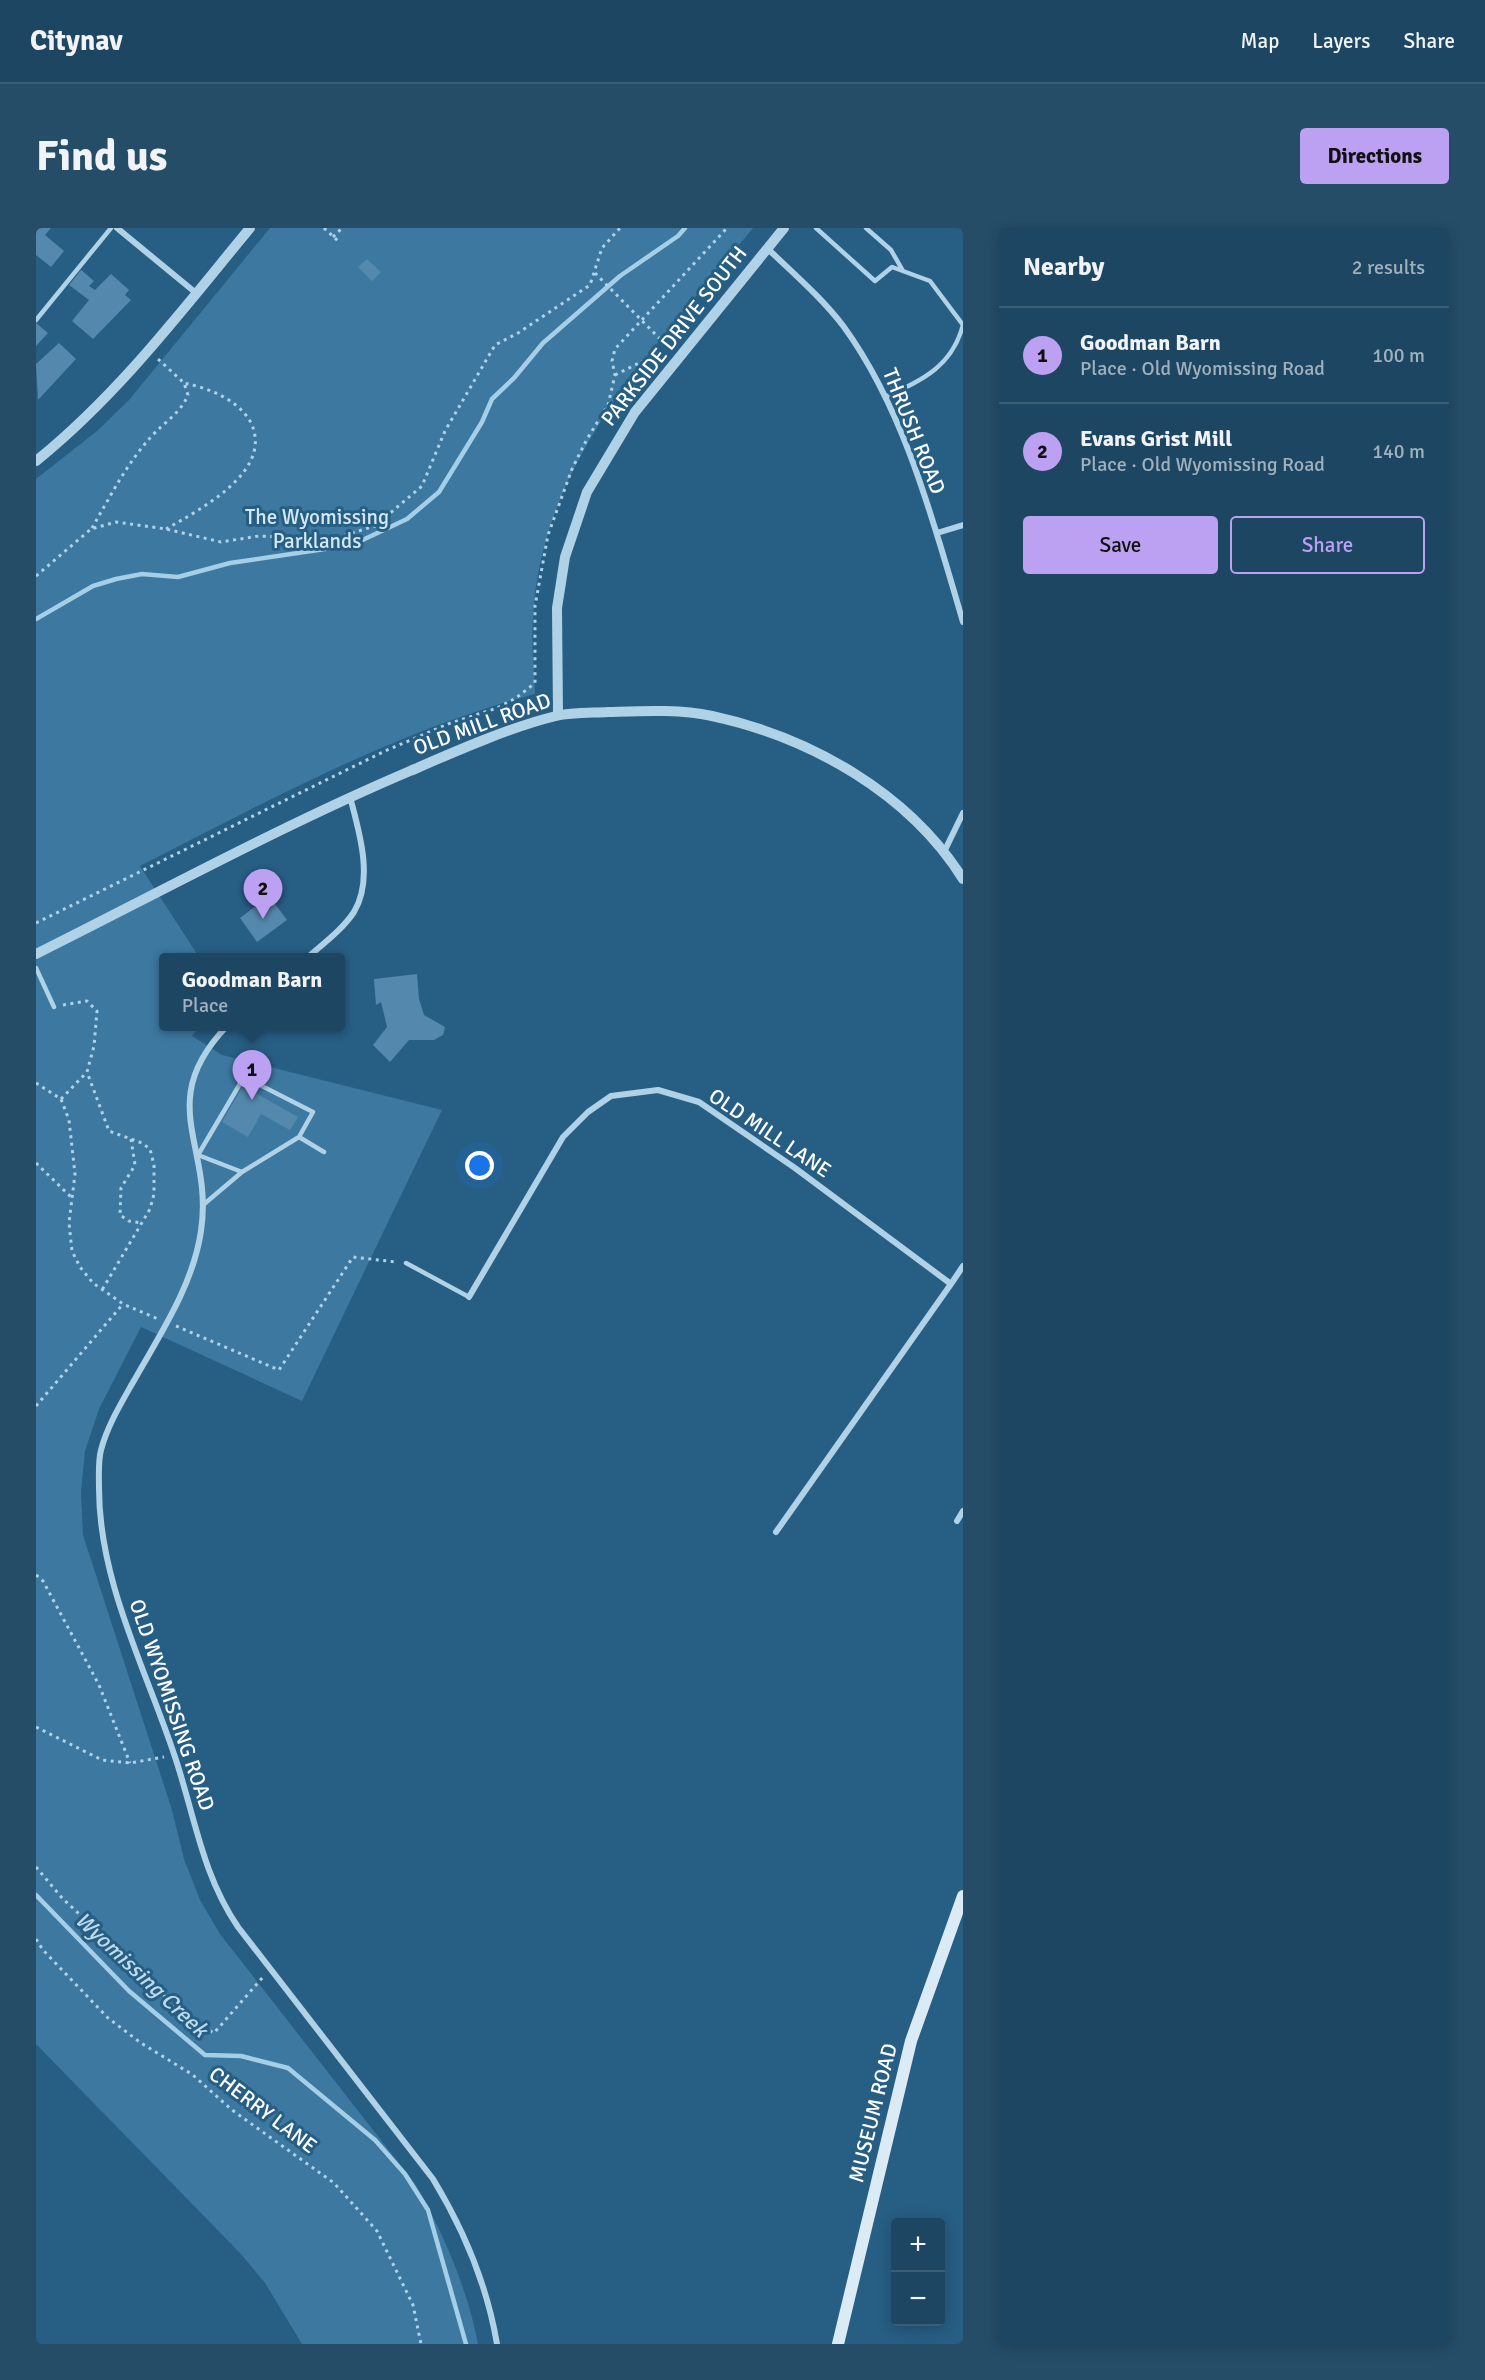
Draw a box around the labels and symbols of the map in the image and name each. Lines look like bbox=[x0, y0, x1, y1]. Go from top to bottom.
street label: PARKSIDE DRIVE SOUTH bbox=[596, 241, 752, 431]
street label: THRUSH ROAD bbox=[877, 364, 951, 498]
park label: The Wyomissing Parklands bbox=[245, 504, 389, 554]
street label: OLD MILL ROAD bbox=[410, 687, 554, 761]
pin: 2 bbox=[244, 870, 282, 919]
pin: 1 bbox=[232, 1050, 272, 1100]
street label: OLD MILL LANE bbox=[704, 1083, 836, 1183]
your location bbox=[465, 1151, 494, 1180]
street label: OLD WYOMISSING ROAD bbox=[124, 1596, 220, 1814]
water label: Wyomissing Creek bbox=[70, 1906, 215, 2044]
street label: MUSEUM ROAD bbox=[843, 2041, 903, 2185]
street label: CHERRY LANE bbox=[204, 2061, 322, 2159]

